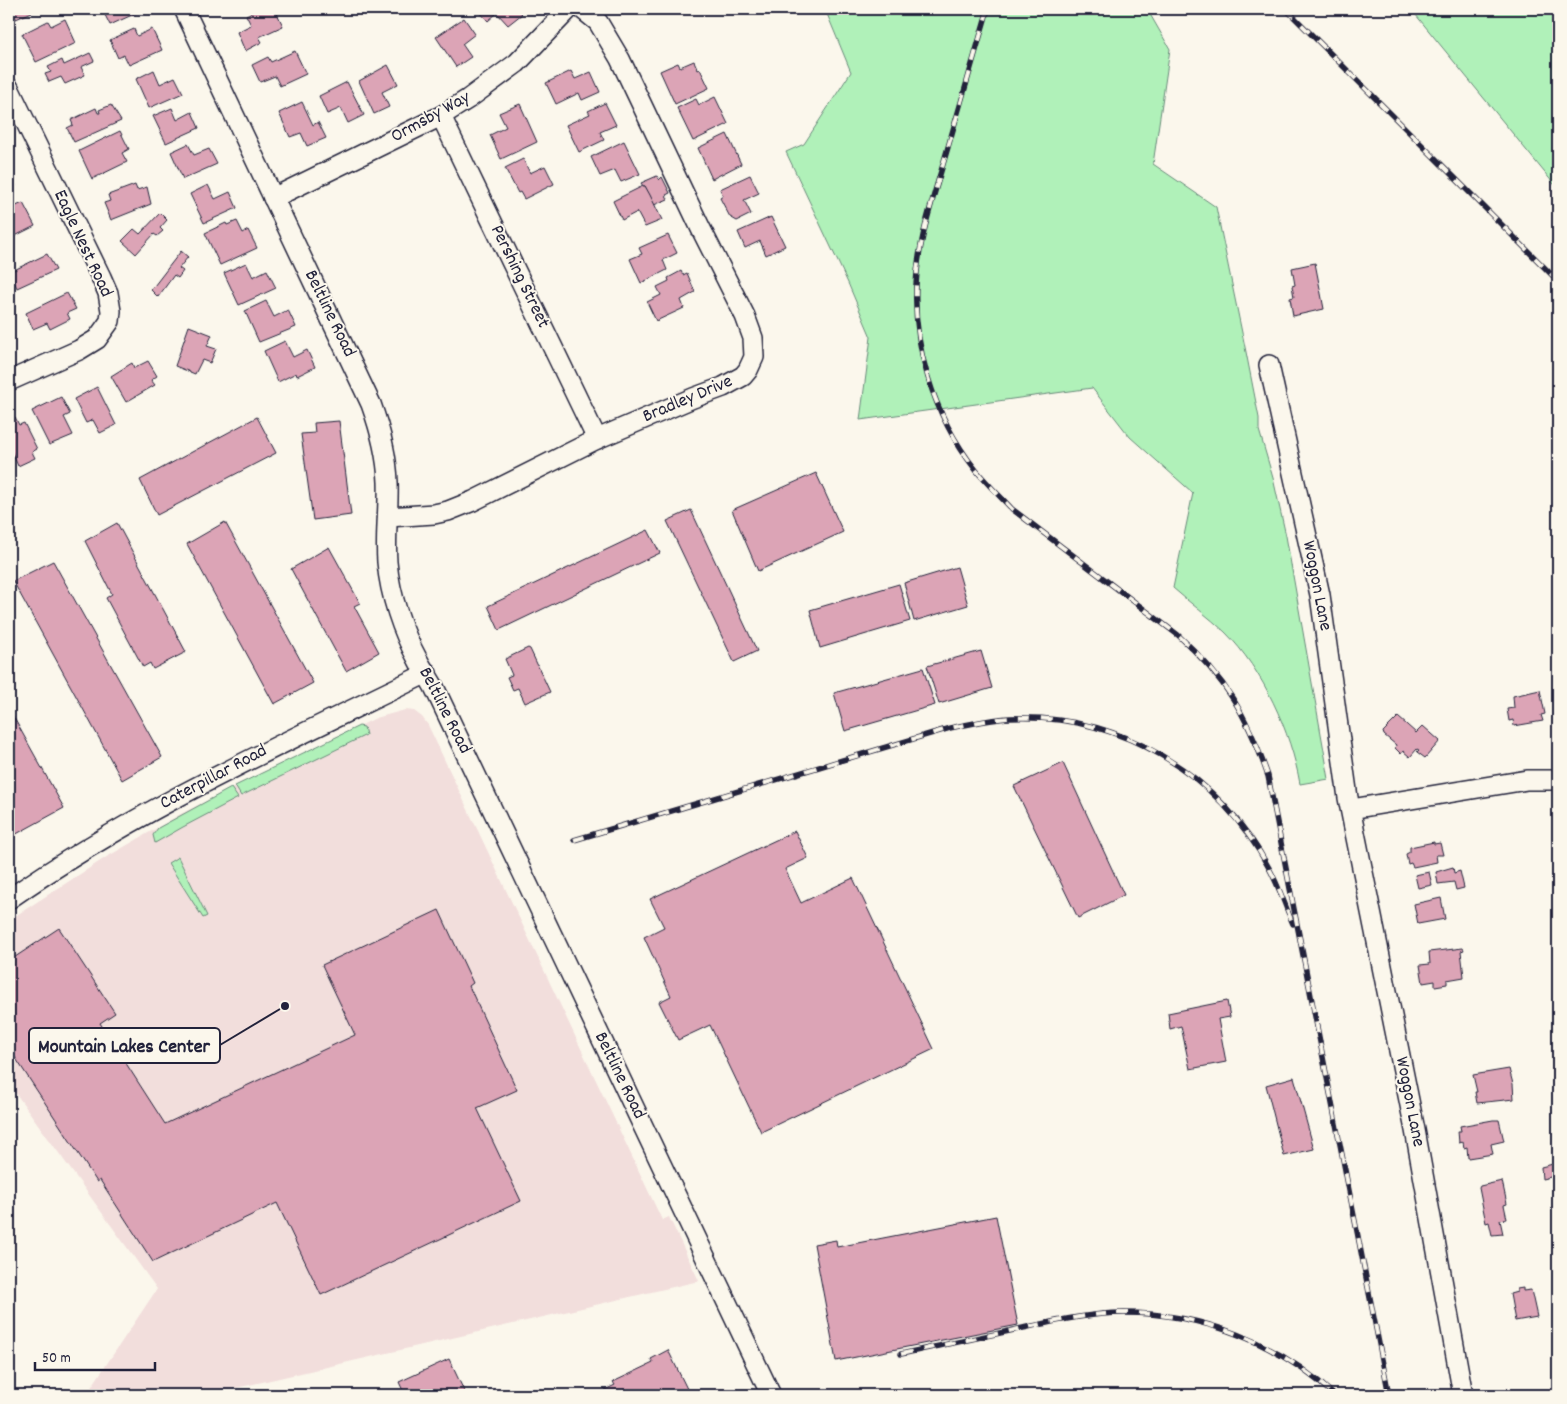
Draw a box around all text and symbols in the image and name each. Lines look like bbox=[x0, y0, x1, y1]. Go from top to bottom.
street label: Ormsby Way bbox=[386, 85, 476, 151]
street label: Eagle Nest Road bbox=[45, 186, 119, 302]
street label: Pershing Street bbox=[482, 221, 556, 333]
street label: Beltline Road bbox=[296, 266, 362, 362]
street label: Bradley Drive bbox=[639, 369, 737, 431]
street label: Woggon Lane bbox=[1294, 539, 1338, 633]
street label: Beltline Road bbox=[411, 663, 477, 759]
street label: Caterpillar Road bbox=[156, 738, 272, 818]
callout: Mountain Lakes Center bbox=[29, 1028, 220, 1063]
street label: Beltline Road bbox=[586, 1028, 652, 1124]
text: Mountain Lakes Center bbox=[38, 1034, 210, 1062]
street label: Woggon Lane bbox=[1387, 1055, 1431, 1149]
scale bar bbox=[35, 1339, 155, 1371]
text: 50 m bbox=[42, 1348, 71, 1370]

